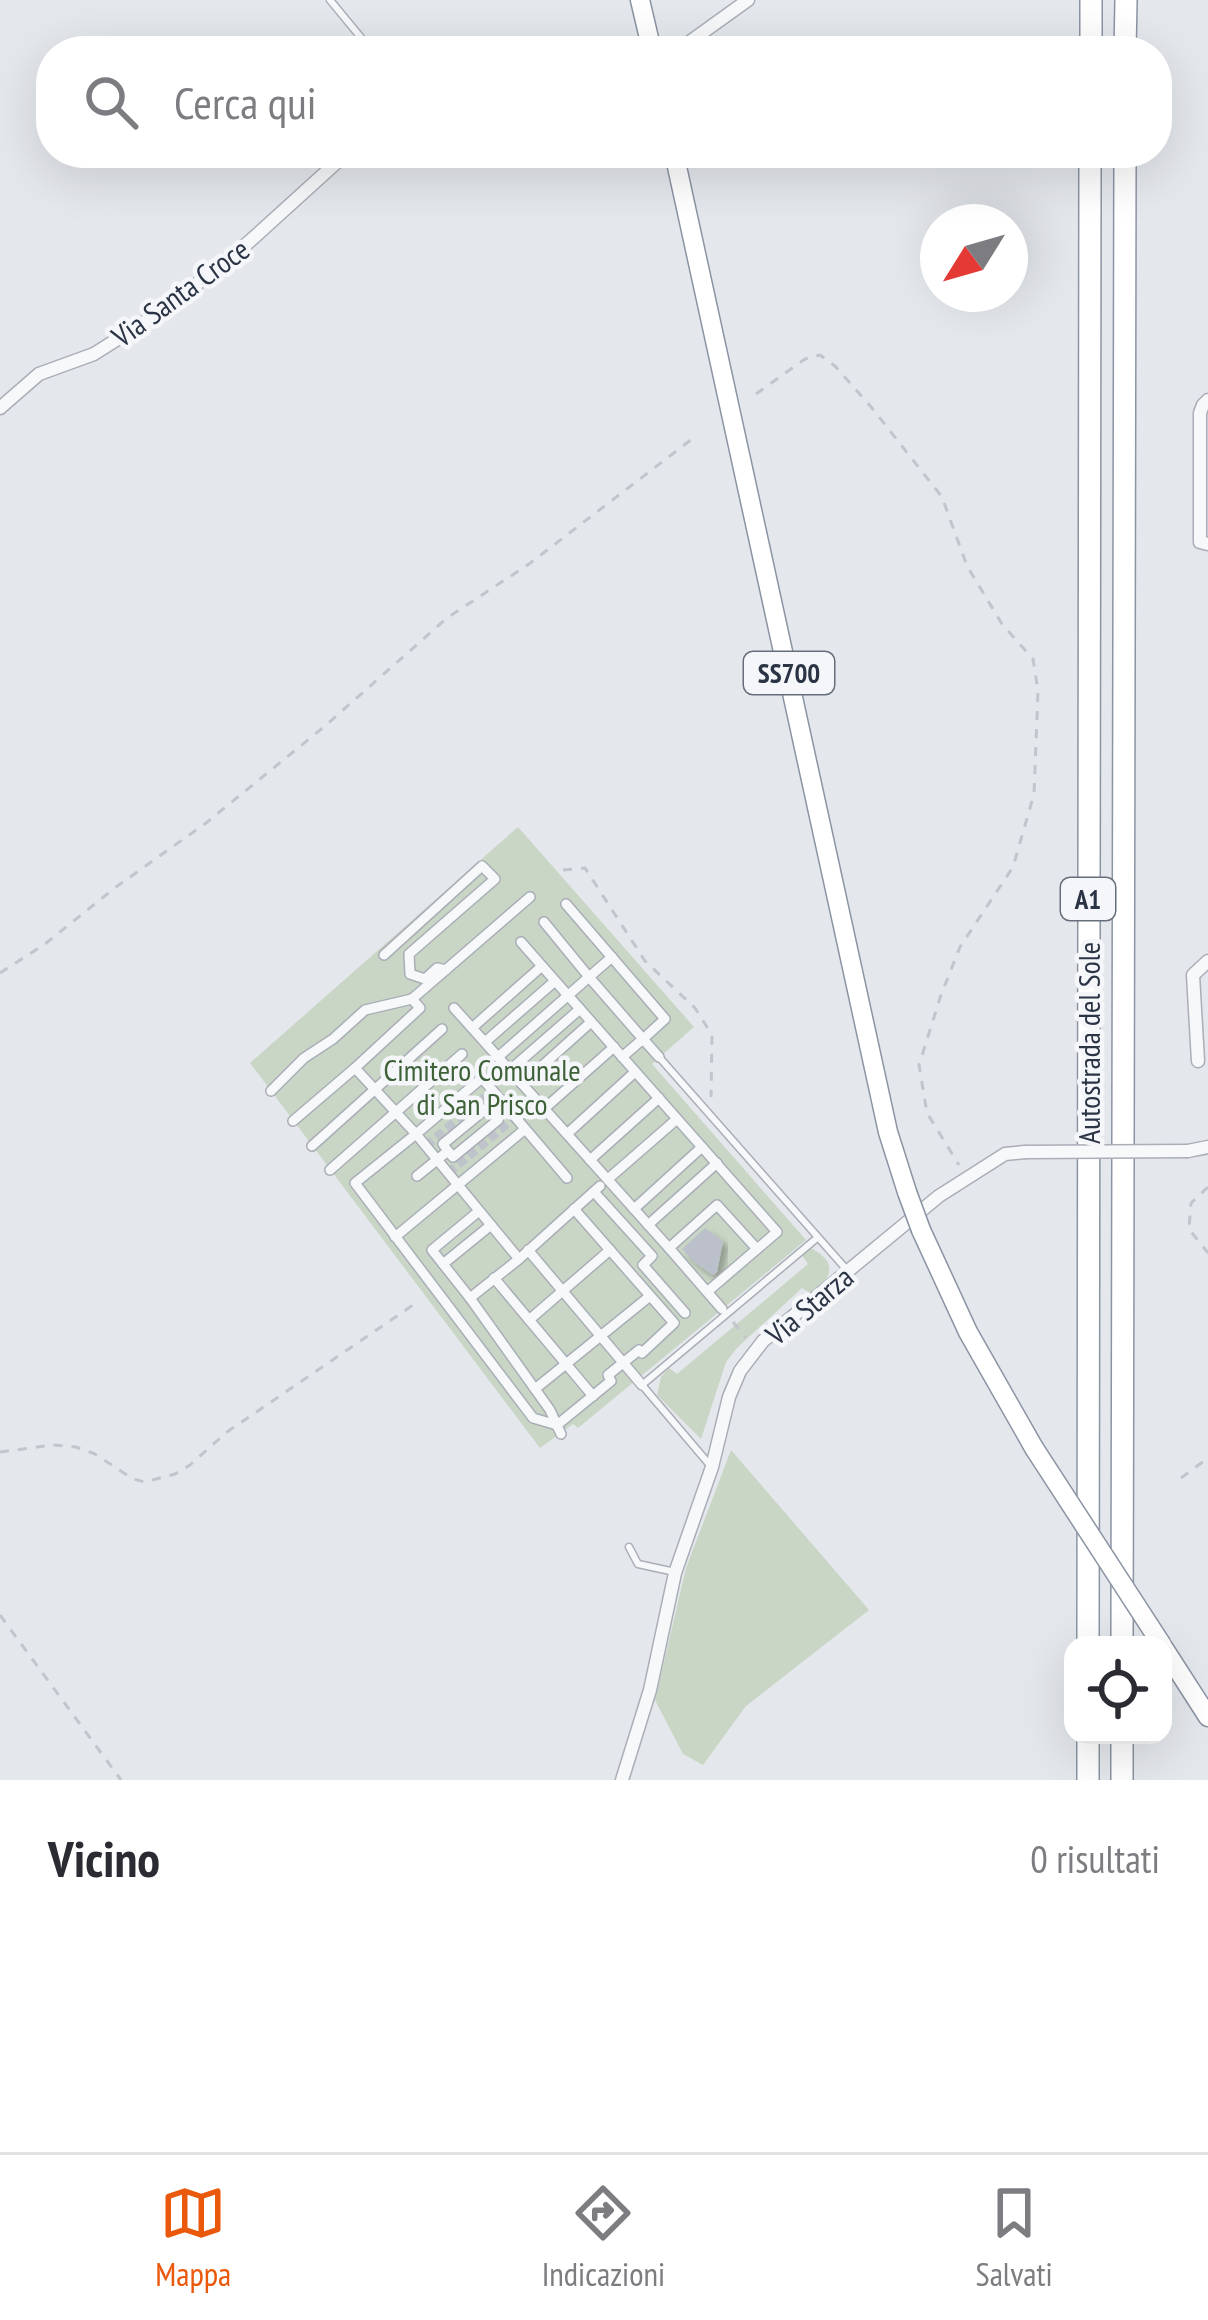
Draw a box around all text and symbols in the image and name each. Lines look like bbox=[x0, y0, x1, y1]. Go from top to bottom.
search box bbox=[36, 36, 1172, 168]
icon: search bbox=[78, 69, 144, 135]
text: Cerca qui bbox=[174, 73, 317, 131]
north arrow bbox=[920, 204, 1028, 312]
street label: Via Santa Croce bbox=[103, 229, 256, 356]
road number: SS700 bbox=[744, 652, 834, 694]
road number: A1 bbox=[1061, 878, 1115, 920]
street label: Autostrada del Sole bbox=[1069, 942, 1108, 1144]
park label: Cimitero Comunale di San Prisco bbox=[383, 1050, 581, 1123]
street label: Via Starza bbox=[756, 1257, 861, 1354]
map controls bbox=[1064, 1636, 1172, 1744]
button: locate bbox=[1064, 1636, 1172, 1744]
text: Vicino bbox=[48, 1825, 160, 1891]
text: 0 risultati bbox=[1030, 1833, 1160, 1884]
tab: Mappa bbox=[155, 2180, 231, 2295]
tab: Indicazioni bbox=[542, 2180, 665, 2295]
tab: Salvati bbox=[976, 2180, 1053, 2295]

